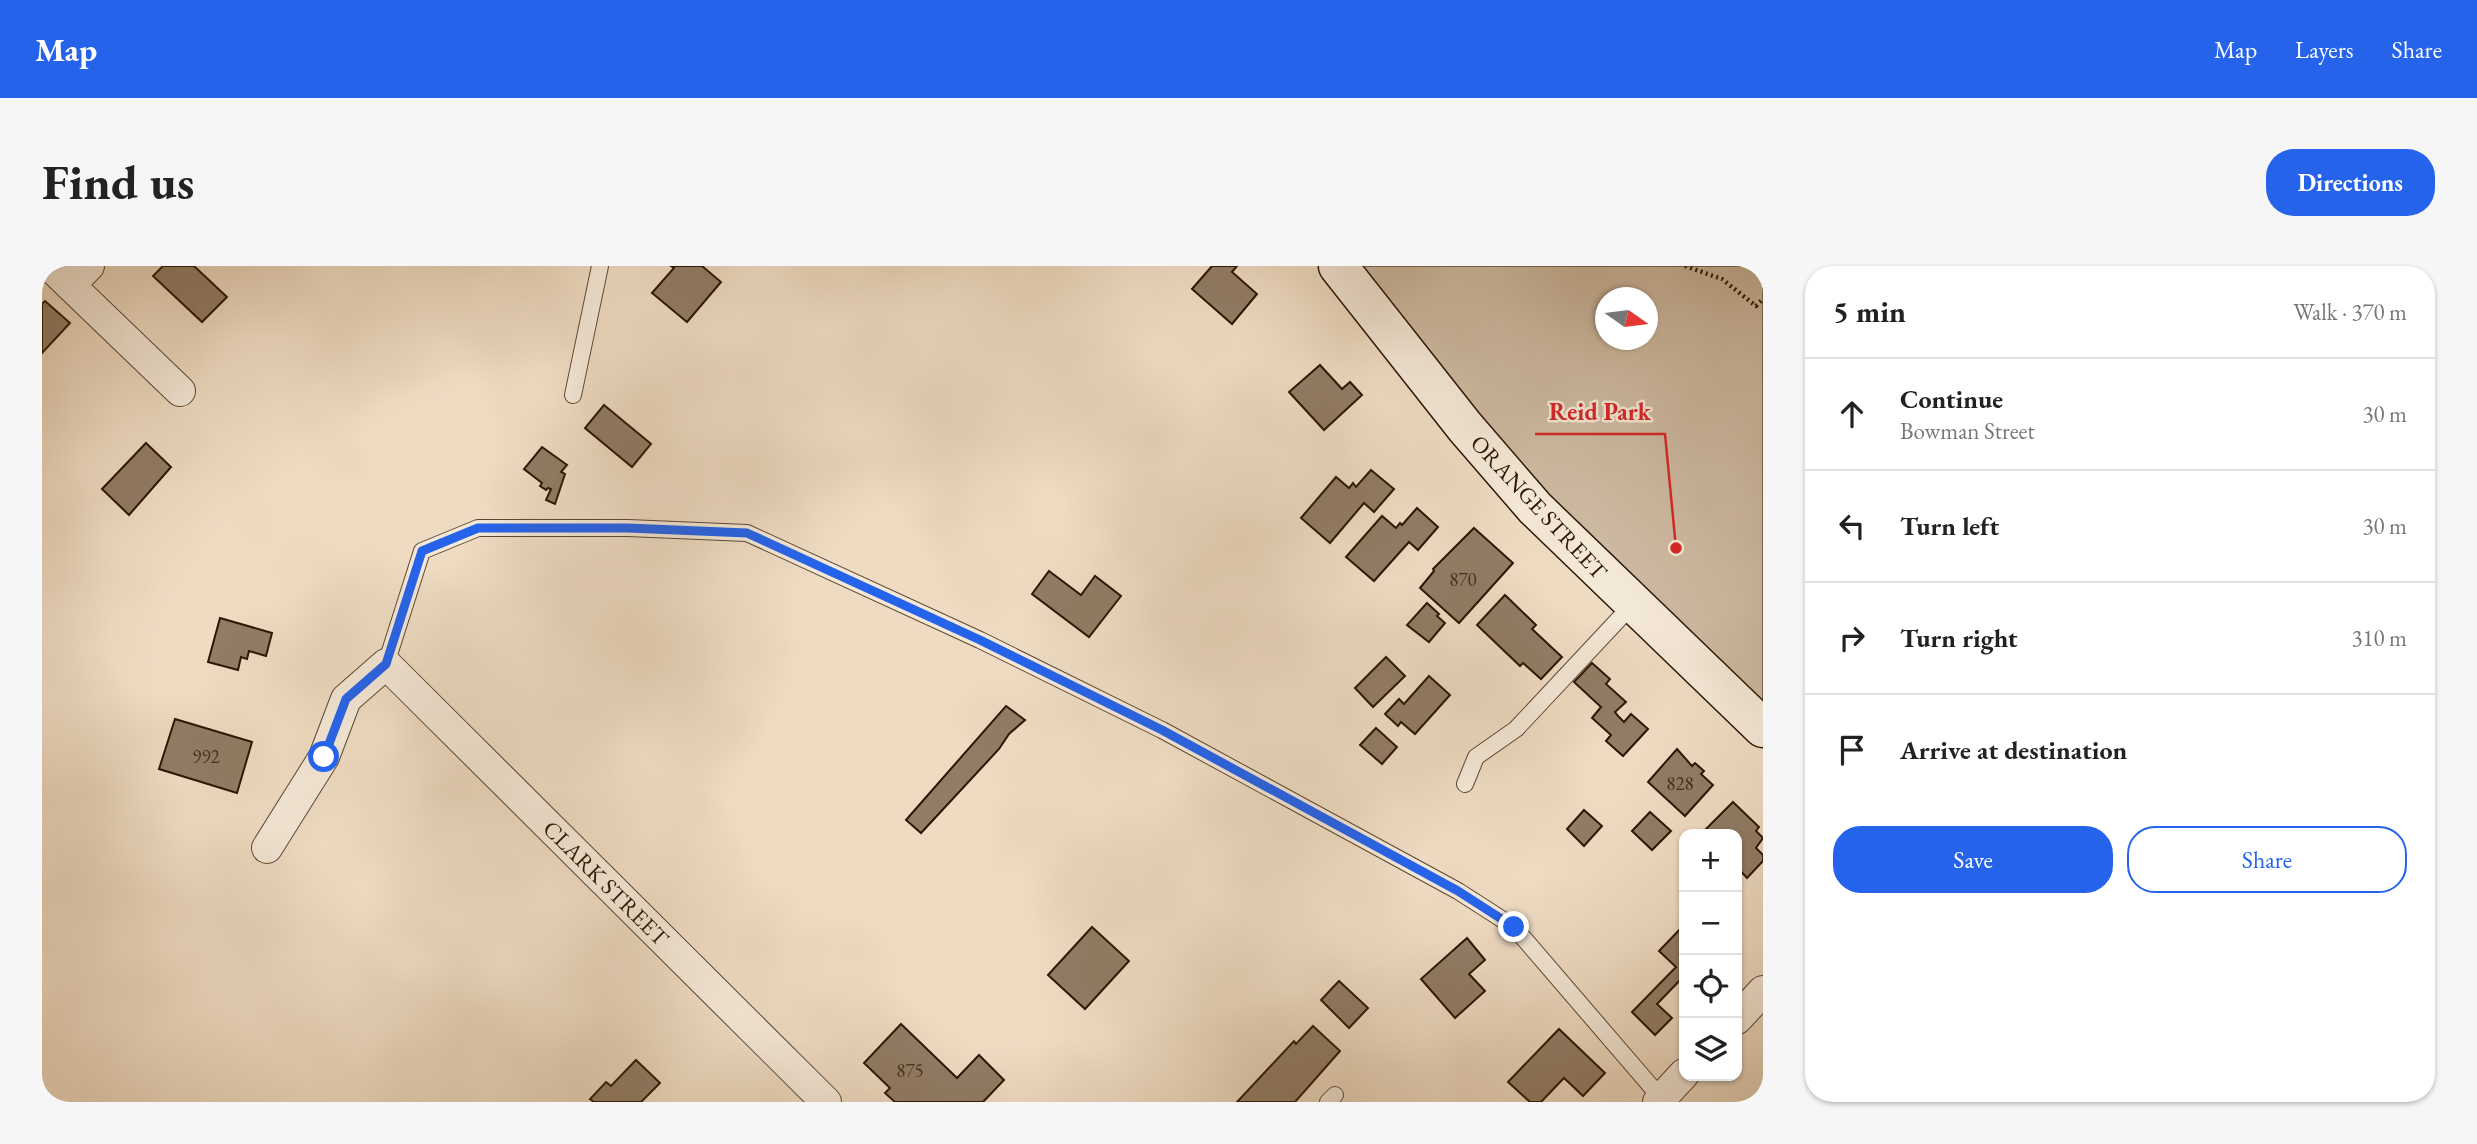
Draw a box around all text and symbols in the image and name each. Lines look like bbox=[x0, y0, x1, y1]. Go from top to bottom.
text: Map bbox=[35, 28, 97, 71]
text: Map bbox=[2214, 34, 2257, 65]
text: Layers bbox=[2295, 34, 2354, 65]
text: Share bbox=[2392, 34, 2442, 65]
button: Directions bbox=[2266, 149, 2435, 216]
text: Find us bbox=[42, 150, 194, 214]
north arrow bbox=[1595, 287, 1658, 350]
text: 5 min bbox=[1833, 292, 1906, 331]
text: Walk · 370 m bbox=[2293, 297, 2407, 327]
text: Continue bbox=[1900, 382, 2003, 416]
callout: Reid Park bbox=[1535, 389, 1665, 434]
icon: ahead bbox=[1833, 395, 1871, 433]
text: Reid Park bbox=[1549, 396, 1652, 427]
text: 30 m bbox=[2362, 399, 2407, 429]
text: Bowman Street bbox=[1900, 416, 2035, 446]
street label: ORANGE STREET bbox=[1464, 428, 1614, 586]
icon: left bbox=[1833, 507, 1871, 545]
text: Turn left bbox=[1900, 509, 1999, 543]
text: 30 m bbox=[2362, 511, 2407, 541]
house number: 870 bbox=[1449, 567, 1477, 592]
icon: right bbox=[1833, 619, 1871, 657]
text: Turn right bbox=[1900, 621, 2018, 655]
text: 310 m bbox=[2351, 623, 2407, 653]
icon: arrive bbox=[1833, 731, 1871, 769]
text: Arrive at destination bbox=[1900, 733, 2127, 767]
route start bbox=[308, 741, 339, 772]
house number: 992 bbox=[192, 744, 220, 769]
house number: 828 bbox=[1666, 771, 1694, 796]
street label: CLARK STREET bbox=[537, 814, 676, 953]
button: Save bbox=[1833, 826, 2113, 893]
button: Share bbox=[2127, 826, 2407, 893]
map controls bbox=[1679, 829, 1742, 1081]
button: + bbox=[1679, 829, 1742, 892]
button: − bbox=[1679, 892, 1742, 955]
route end bbox=[1498, 911, 1529, 942]
button: locate bbox=[1679, 955, 1742, 1018]
button: layers bbox=[1679, 1018, 1742, 1081]
house number: 875 bbox=[896, 1058, 924, 1083]

